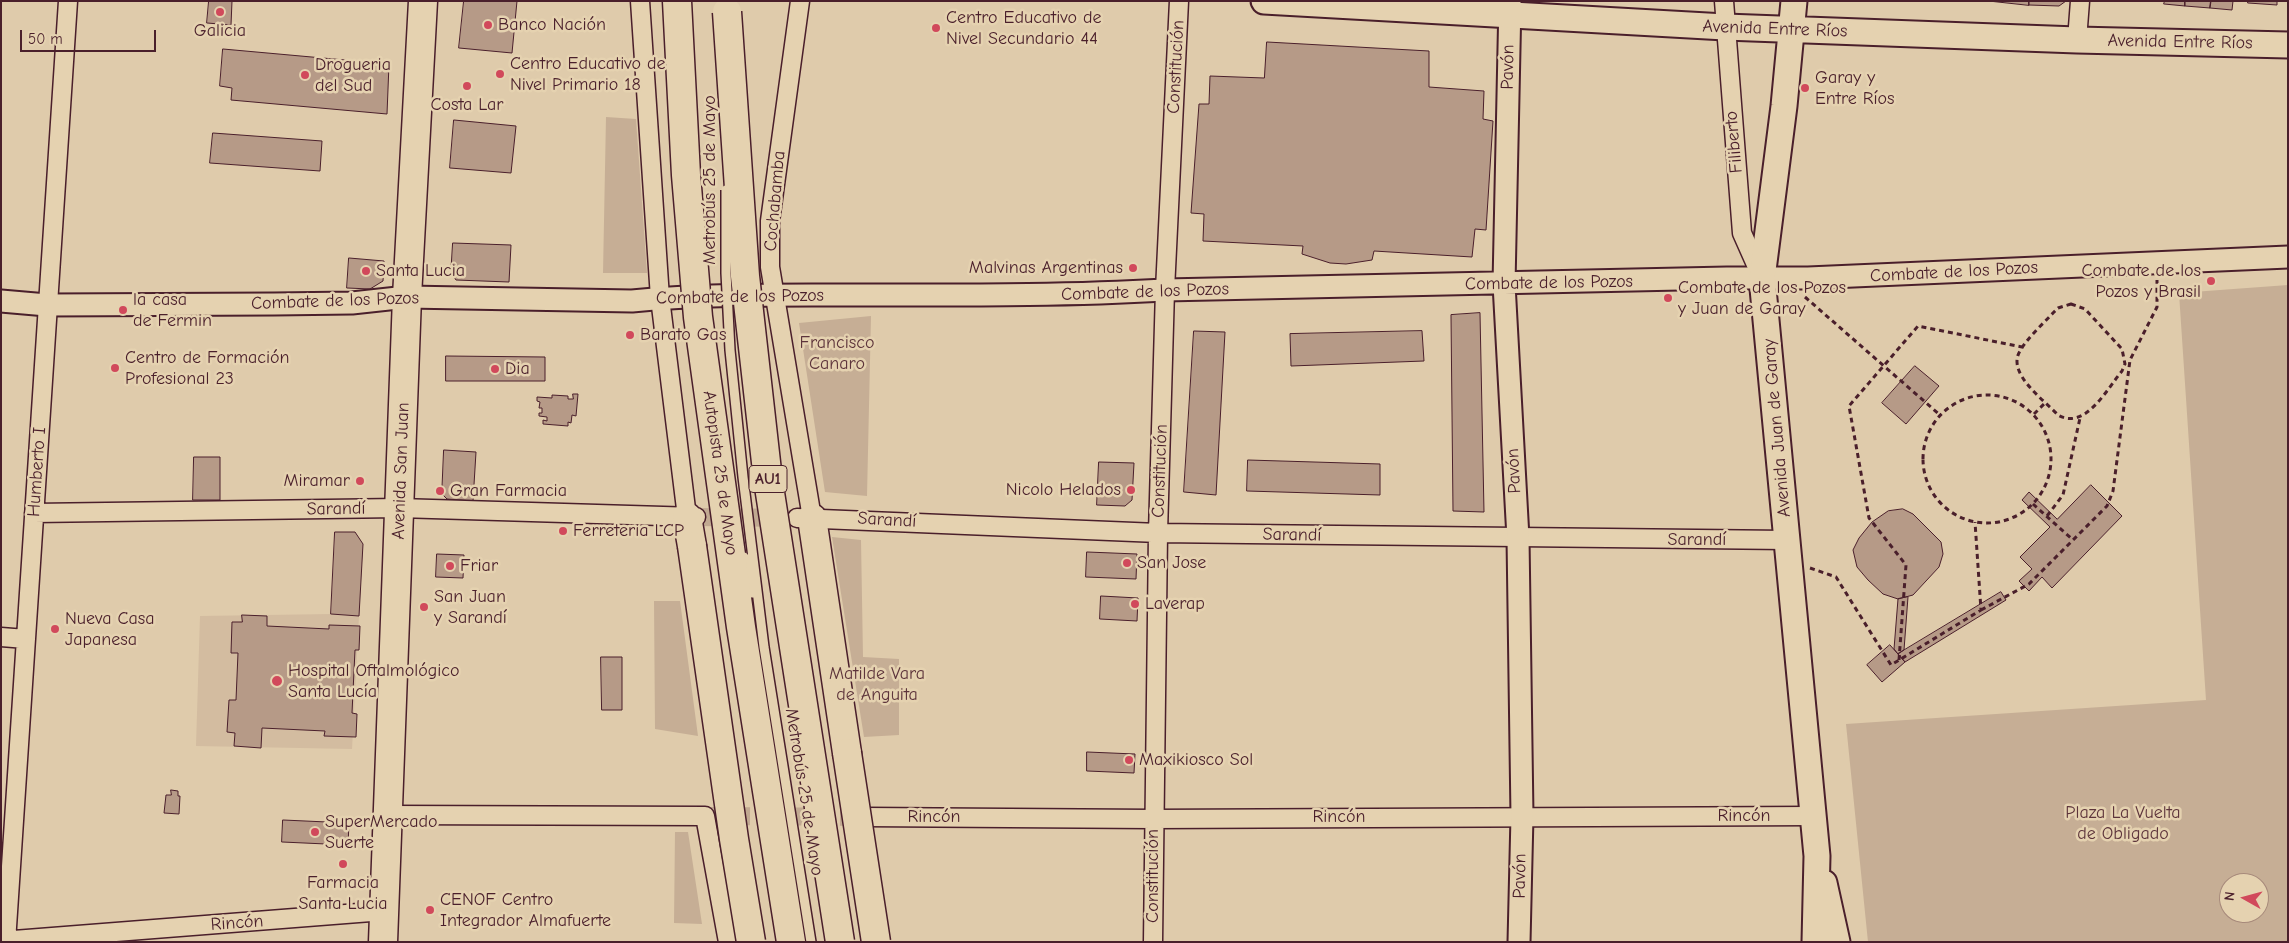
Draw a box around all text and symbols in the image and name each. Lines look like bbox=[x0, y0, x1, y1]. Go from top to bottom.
marker: Galicia bbox=[214, 6, 226, 18]
place label: Centro Educativo de Nivel Secundario 44 bbox=[946, 7, 1102, 50]
place label: Banco Nación bbox=[498, 14, 606, 36]
street label: Avenida Entre Ríos bbox=[1702, 16, 1848, 42]
marker: Banco Nación bbox=[482, 19, 494, 31]
scale bar bbox=[22, 20, 159, 52]
place label: Galicia bbox=[194, 20, 246, 42]
street label: Constitución bbox=[1163, 20, 1189, 114]
marker: Centro Educativo de Nivel Secundario 44 bbox=[930, 22, 942, 34]
text: 50 m bbox=[28, 30, 63, 48]
street label: Avenida Entre Ríos bbox=[2107, 30, 2253, 54]
street label: Pavón bbox=[1497, 44, 1519, 90]
place label: Centro Educativo de Nivel Primario 18 bbox=[510, 53, 666, 96]
place label: Drogueria del Sud bbox=[315, 54, 391, 96]
place label: Garay y Entre Ríos bbox=[1815, 67, 1895, 110]
marker: Centro Educativo de Nivel Primario 18 bbox=[494, 68, 506, 80]
marker: Drogueria del Sud bbox=[299, 69, 311, 81]
marker: Costa Lar bbox=[461, 80, 473, 92]
marker: Garay y Entre Ríos bbox=[1799, 82, 1811, 94]
place label: Costa Lar bbox=[431, 94, 503, 116]
street label: Metrobús 25 de Mayo bbox=[699, 95, 721, 265]
street label: Filiberto bbox=[1721, 110, 1747, 174]
street label: Cochabamba bbox=[760, 150, 790, 252]
place label: Malvinas Argentinas bbox=[969, 257, 1123, 279]
street label: Combate de los Pozos bbox=[1870, 257, 2038, 287]
place label: Santa Lucia bbox=[376, 260, 465, 282]
place label: Combate de los Pozos y Brasil bbox=[2082, 260, 2201, 302]
marker: Malvinas Argentinas bbox=[1127, 262, 1139, 274]
marker: Santa Lucia bbox=[360, 265, 372, 277]
street label: Combate de los Pozos bbox=[1465, 271, 1633, 295]
marker: Combate de los Pozos y Brasil bbox=[2205, 275, 2217, 287]
place label: Combate de los Pozos y Juan de Garay bbox=[1678, 277, 1846, 320]
street label: Combate de los Pozos bbox=[1061, 278, 1229, 306]
street label: Combate de los Pozos bbox=[656, 285, 824, 309]
street label: Combate de los Pozos bbox=[251, 287, 419, 315]
place label: la casa de Fermin bbox=[133, 289, 212, 332]
marker: Combate de los Pozos y Juan de Garay bbox=[1662, 292, 1674, 304]
marker: la casa de Fermin bbox=[117, 304, 129, 316]
place label: Barato Gas bbox=[640, 324, 726, 346]
marker: Barato Gas bbox=[624, 329, 636, 341]
park label: Francisco Canaro bbox=[800, 332, 874, 374]
street label: Avenida Juan de Garay bbox=[1758, 338, 1796, 518]
place label: Centro de Formación Profesional 23 bbox=[125, 347, 290, 389]
place label: Dia bbox=[505, 358, 530, 380]
marker: Centro de Formación Profesional 23 bbox=[109, 362, 121, 374]
marker: Dia bbox=[489, 363, 501, 375]
street label: Autopista 25 de Mayo bbox=[698, 389, 742, 557]
street label: Avenida San Juan bbox=[388, 402, 414, 540]
street label: Constitución bbox=[1148, 424, 1172, 518]
street label: Humberto I bbox=[23, 426, 51, 518]
street label: Pavón bbox=[1502, 448, 1526, 494]
road number: AU1 bbox=[749, 466, 787, 492]
place label: Miramar bbox=[283, 470, 350, 492]
marker: Miramar bbox=[354, 475, 366, 487]
place label: Nicolo Helados bbox=[1006, 479, 1121, 501]
place label: Gran Farmacia bbox=[450, 480, 567, 502]
marker: Nicolo Helados bbox=[1125, 484, 1137, 496]
marker: Gran Farmacia bbox=[434, 485, 446, 497]
street label: Sarandí bbox=[306, 498, 366, 520]
street label: Sarandí bbox=[857, 508, 917, 532]
place label: Ferreteria LCP bbox=[573, 520, 684, 542]
street label: Sarandí bbox=[1262, 524, 1322, 546]
marker: Ferreteria LCP bbox=[557, 525, 569, 537]
street label: Sarandí bbox=[1668, 529, 1726, 551]
place label: San Jose bbox=[1137, 552, 1206, 574]
place label: Friar bbox=[460, 555, 498, 577]
marker: San Jose bbox=[1121, 557, 1133, 569]
marker: Friar bbox=[444, 560, 456, 572]
place label: San Juan y Sarandí bbox=[434, 586, 507, 628]
place label: Laverap bbox=[1145, 593, 1205, 615]
marker: Laverap bbox=[1129, 598, 1141, 610]
marker: San Juan y Sarandí bbox=[418, 601, 430, 613]
place label: Nueva Casa Japanesa bbox=[65, 608, 155, 650]
marker: Nueva Casa Japanesa bbox=[49, 623, 61, 635]
place label: Hospital Oftalmológico Santa Lucía bbox=[288, 660, 460, 702]
park label: Matilde Vara de Anguita bbox=[829, 663, 925, 706]
marker: Hospital Oftalmológico Santa Lucía bbox=[270, 674, 284, 688]
street label: Metrobús 25 de Mayo bbox=[780, 707, 828, 877]
place label: Maxikiosco Sol bbox=[1139, 749, 1253, 771]
marker: Maxikiosco Sol bbox=[1123, 754, 1135, 766]
park label: Plaza La Vuelta de Obligado bbox=[2065, 802, 2181, 844]
street label: Rincón bbox=[1718, 805, 1770, 827]
street label: Rincón bbox=[908, 806, 960, 828]
street label: Rincón bbox=[1313, 806, 1365, 828]
place label: SuperMercado Suerte bbox=[325, 811, 438, 854]
marker: SuperMercado Suerte bbox=[309, 826, 321, 838]
street label: Constitución bbox=[1142, 829, 1164, 923]
street label: Pavón bbox=[1509, 853, 1531, 899]
marker: Farmacia Santa Lucia bbox=[337, 858, 349, 870]
place label: Farmacia Santa Lucia bbox=[298, 872, 388, 914]
north arrow bbox=[2219, 873, 2269, 923]
place label: CENOF Centro Integrador Almafuerte bbox=[440, 889, 611, 932]
text: N bbox=[2221, 891, 2239, 902]
marker: CENOF Centro Integrador Almafuerte bbox=[424, 904, 436, 916]
street label: Rincón bbox=[210, 910, 264, 936]

